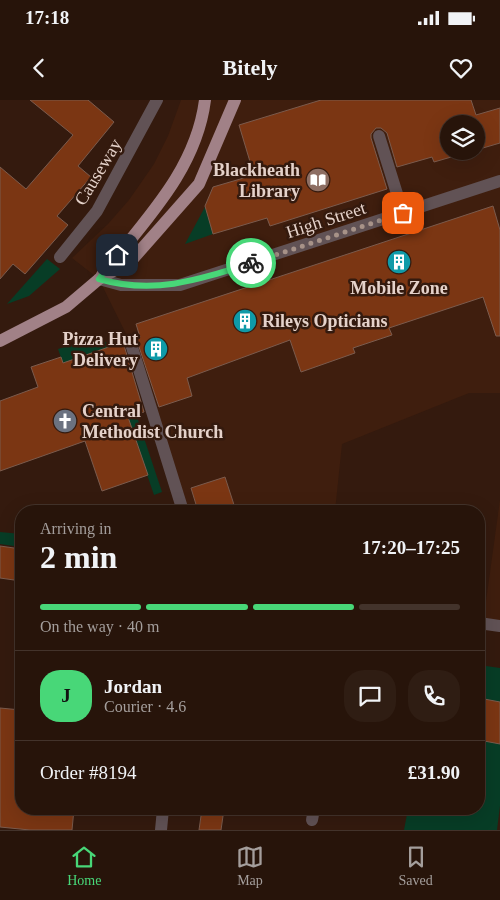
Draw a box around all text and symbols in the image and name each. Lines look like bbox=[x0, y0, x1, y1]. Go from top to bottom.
text: 17:18 bbox=[25, 7, 69, 28]
icon: back bbox=[25, 54, 53, 82]
icon: heart bbox=[447, 54, 475, 82]
text: Bitely bbox=[223, 55, 278, 80]
map controls bbox=[440, 115, 485, 160]
button: layers bbox=[440, 115, 485, 160]
street label: Causeway bbox=[70, 135, 126, 209]
place label: Blackheath Library bbox=[213, 160, 300, 201]
library icon: Blackheath Library bbox=[305, 167, 331, 193]
pin bbox=[382, 192, 424, 234]
street label: High Street bbox=[284, 198, 368, 242]
icon: bag bbox=[389, 199, 417, 227]
pin bbox=[96, 234, 138, 276]
courier bbox=[226, 238, 276, 288]
icon: home bbox=[103, 241, 131, 269]
icon: bike bbox=[237, 249, 265, 277]
building icon: Mobile Zone bbox=[386, 249, 412, 275]
place label: Mobile Zone bbox=[350, 278, 448, 298]
building icon: Rileys Opticians bbox=[232, 308, 258, 334]
place label: Rileys Opticians bbox=[262, 311, 388, 331]
place label: Pizza Hut Delivery bbox=[63, 329, 138, 370]
building icon: Pizza Hut Delivery bbox=[143, 336, 169, 362]
place label: Central Methodist Church bbox=[82, 401, 223, 442]
church icon: Central Methodist Church bbox=[52, 408, 78, 434]
text: Arriving in bbox=[40, 520, 112, 537]
text: 17:20–17:25 bbox=[362, 537, 460, 558]
text: 2 min bbox=[40, 539, 117, 575]
text: On the way · 40 m bbox=[40, 618, 160, 635]
button: chat bbox=[344, 670, 396, 722]
button: phone bbox=[408, 670, 460, 722]
text: Jordan bbox=[104, 676, 162, 697]
text: J bbox=[61, 685, 71, 706]
text: Courier · 4.6 bbox=[104, 698, 186, 715]
text: Order #8194 bbox=[40, 762, 137, 783]
text: £31.90 bbox=[408, 762, 460, 783]
tab: Home bbox=[67, 843, 101, 889]
tab: Map bbox=[236, 843, 264, 889]
tab: Saved bbox=[399, 843, 433, 889]

